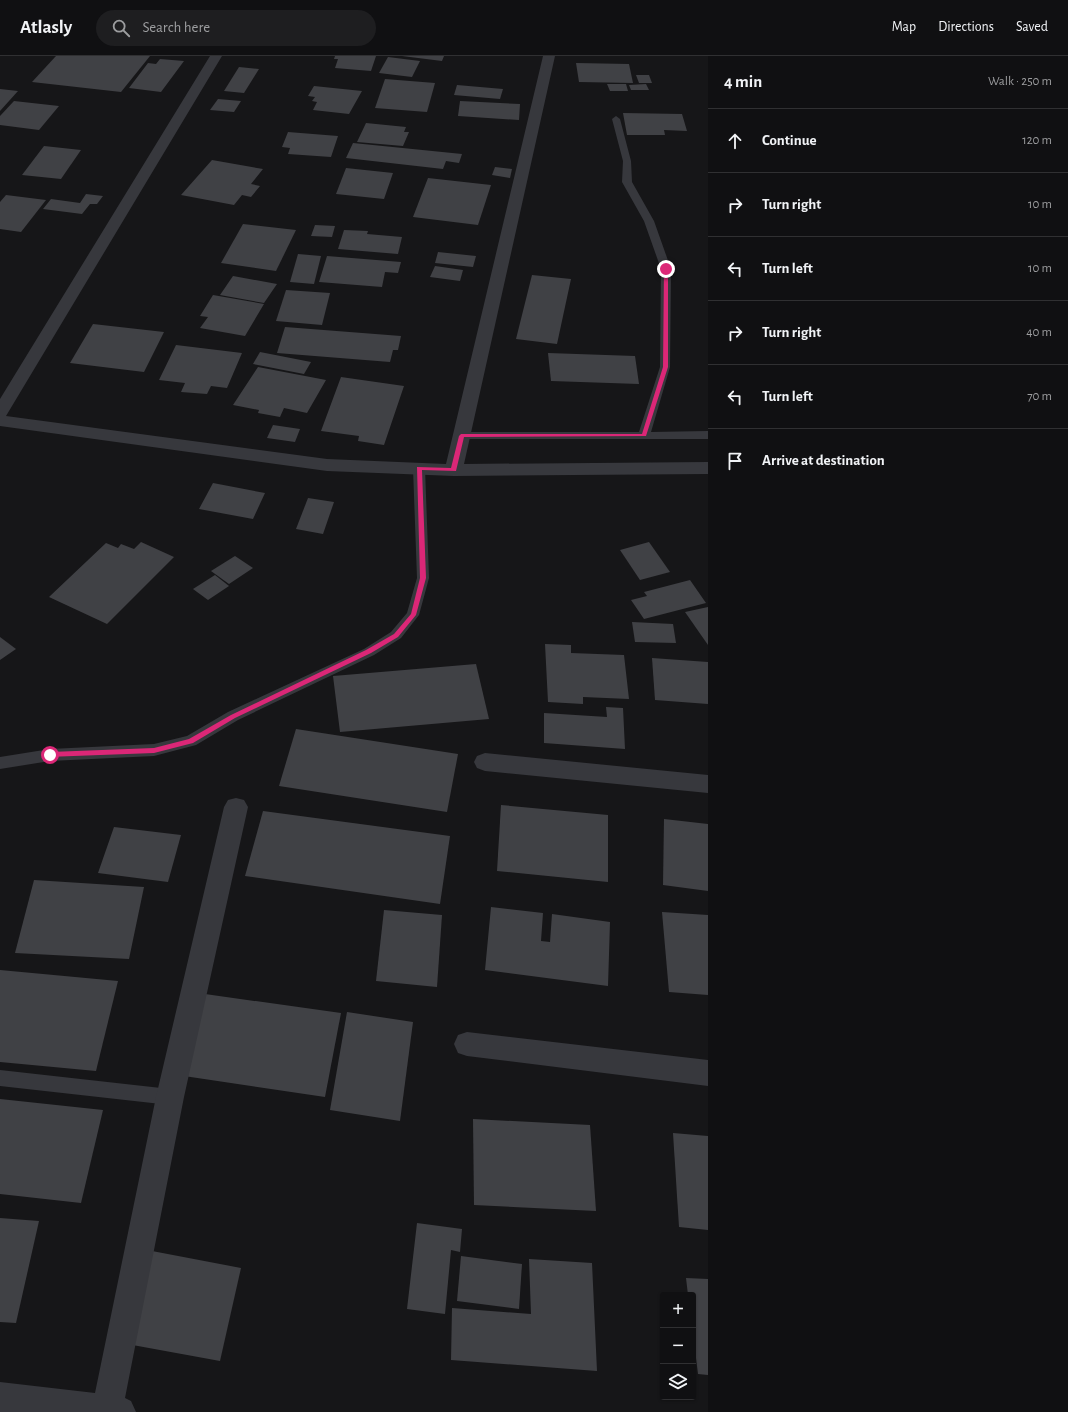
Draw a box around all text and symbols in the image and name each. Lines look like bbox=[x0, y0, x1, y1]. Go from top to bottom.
search box bbox=[96, 10, 376, 46]
icon: search bbox=[110, 17, 132, 39]
text: Atlasly bbox=[20, 18, 72, 37]
text: Search here bbox=[142, 20, 210, 35]
text: Map bbox=[892, 20, 916, 34]
text: Directions bbox=[938, 20, 994, 34]
text: Saved bbox=[1016, 20, 1048, 34]
text: 4 min bbox=[724, 73, 762, 90]
text: Walk · 250 m bbox=[988, 75, 1052, 88]
icon: ahead bbox=[724, 130, 746, 152]
text: Continue bbox=[762, 133, 817, 148]
text: 120 m bbox=[1022, 134, 1052, 147]
icon: right bbox=[724, 194, 746, 216]
text: Turn right bbox=[762, 197, 821, 212]
text: 10 m bbox=[1028, 198, 1052, 211]
icon: left bbox=[724, 258, 746, 280]
route end bbox=[657, 260, 675, 278]
text: Turn left bbox=[762, 261, 813, 276]
text: 10 m bbox=[1028, 262, 1052, 275]
icon: right bbox=[724, 322, 746, 344]
text: Turn right bbox=[762, 325, 821, 340]
text: 40 m bbox=[1026, 326, 1052, 339]
icon: left bbox=[724, 386, 746, 408]
text: Turn left bbox=[762, 389, 813, 404]
text: 70 m bbox=[1027, 390, 1052, 403]
icon: arrive bbox=[724, 450, 746, 472]
text: Arrive at destination bbox=[762, 453, 885, 468]
route start bbox=[41, 746, 59, 764]
map controls bbox=[660, 1292, 696, 1400]
button: + bbox=[660, 1292, 696, 1328]
button: − bbox=[660, 1328, 696, 1364]
button: layers bbox=[660, 1364, 696, 1400]

